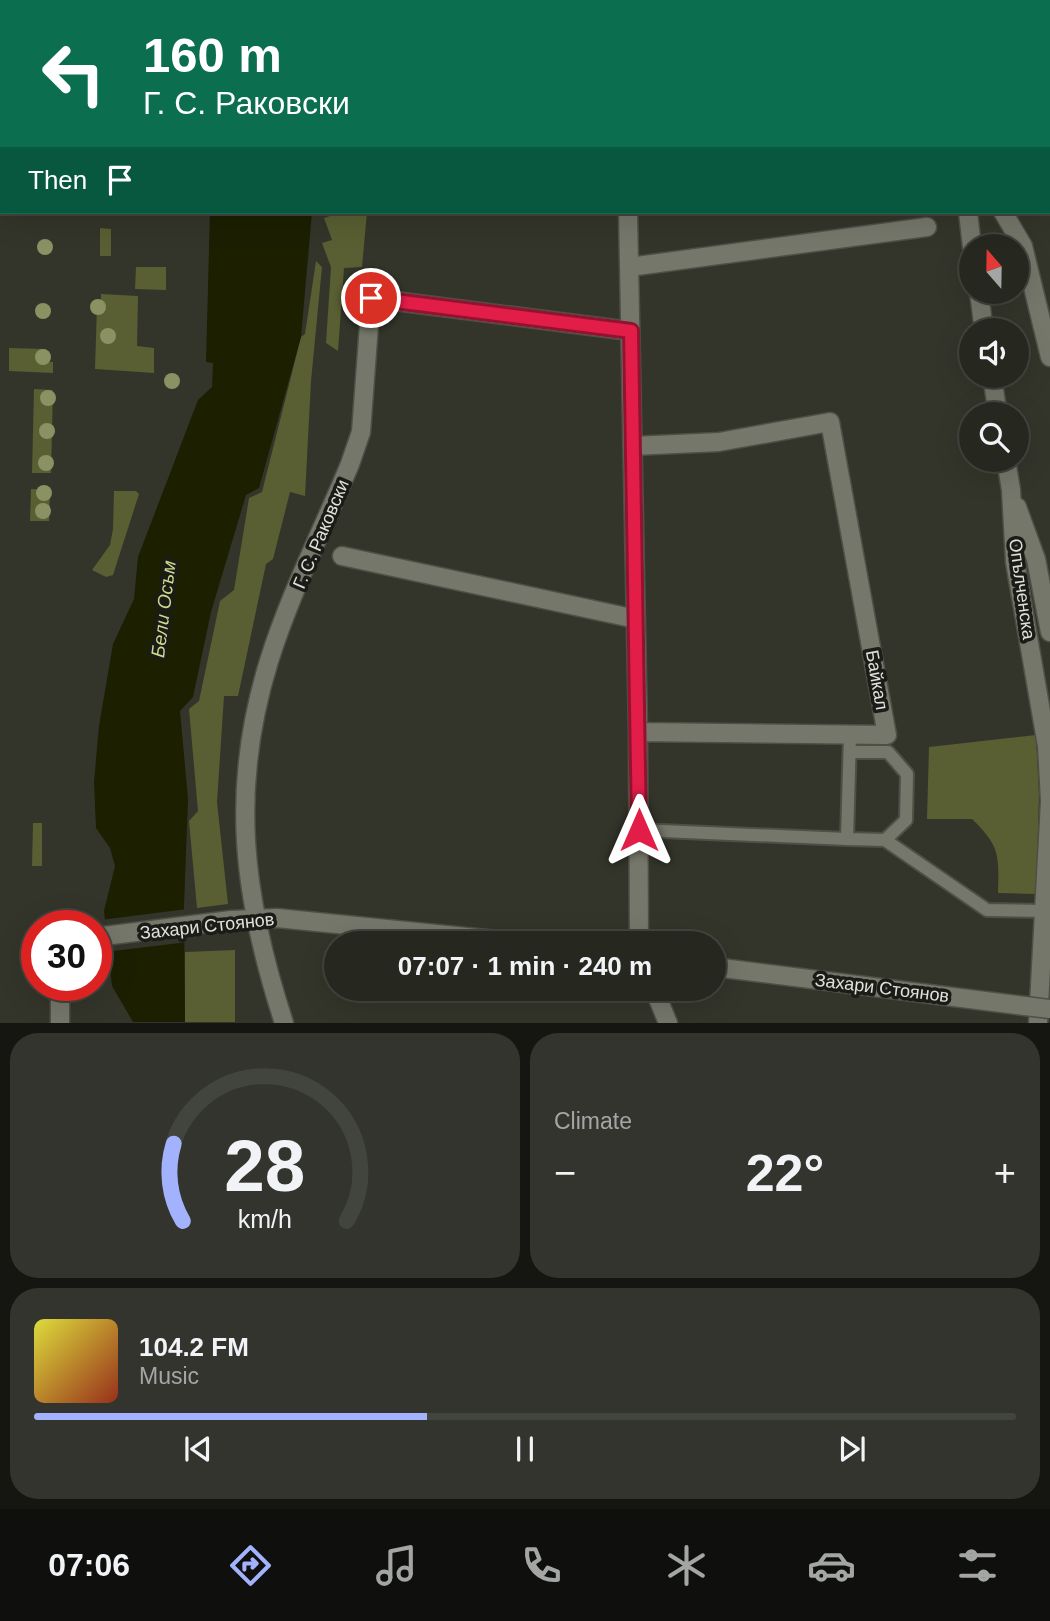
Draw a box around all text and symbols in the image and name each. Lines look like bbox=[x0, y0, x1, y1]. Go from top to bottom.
icon: left bbox=[28, 28, 119, 119]
text: 160 m bbox=[143, 28, 282, 82]
text: Г. С. Раковски bbox=[143, 85, 350, 121]
icon: arrive bbox=[101, 161, 139, 199]
text: Then bbox=[28, 165, 87, 195]
north arrow bbox=[959, 234, 1029, 304]
map controls bbox=[959, 234, 1029, 472]
pin bbox=[341, 268, 401, 328]
icon: arrive bbox=[352, 279, 390, 317]
button: sound bbox=[959, 318, 1029, 388]
button: search bbox=[959, 402, 1029, 472]
street label: Г. С. Раковски bbox=[289, 477, 353, 591]
street label: Опълченска bbox=[1005, 537, 1039, 642]
water label: Бели Осъм bbox=[147, 559, 180, 659]
street label: Байкал bbox=[862, 648, 892, 712]
position arrow bbox=[602, 793, 676, 867]
street label: Захари Стоянов bbox=[139, 909, 275, 943]
speed limit sign: 30 bbox=[21, 910, 112, 1001]
text: 07:07 · 1 min · 240 m bbox=[398, 951, 652, 981]
street label: Захари Стоянов bbox=[814, 970, 950, 1006]
text: Climate bbox=[554, 1108, 632, 1134]
text: 28 bbox=[225, 1126, 305, 1207]
text: 22° bbox=[746, 1144, 824, 1202]
text: − bbox=[554, 1152, 576, 1194]
text: + bbox=[994, 1152, 1016, 1194]
text: km/h bbox=[238, 1205, 292, 1233]
text: 104.2 FM bbox=[139, 1332, 249, 1362]
text: Music bbox=[139, 1363, 199, 1389]
icon: previous bbox=[179, 1430, 217, 1468]
icon: pause bbox=[506, 1430, 544, 1468]
icon: next bbox=[833, 1430, 871, 1468]
icon: directions bbox=[226, 1541, 275, 1590]
icon: music bbox=[372, 1541, 421, 1590]
icon: phone bbox=[517, 1541, 566, 1590]
icon: climate bbox=[662, 1541, 711, 1590]
icon: car bbox=[807, 1541, 856, 1590]
icon: filters bbox=[953, 1541, 1002, 1590]
text: 07:06 bbox=[48, 1547, 130, 1583]

